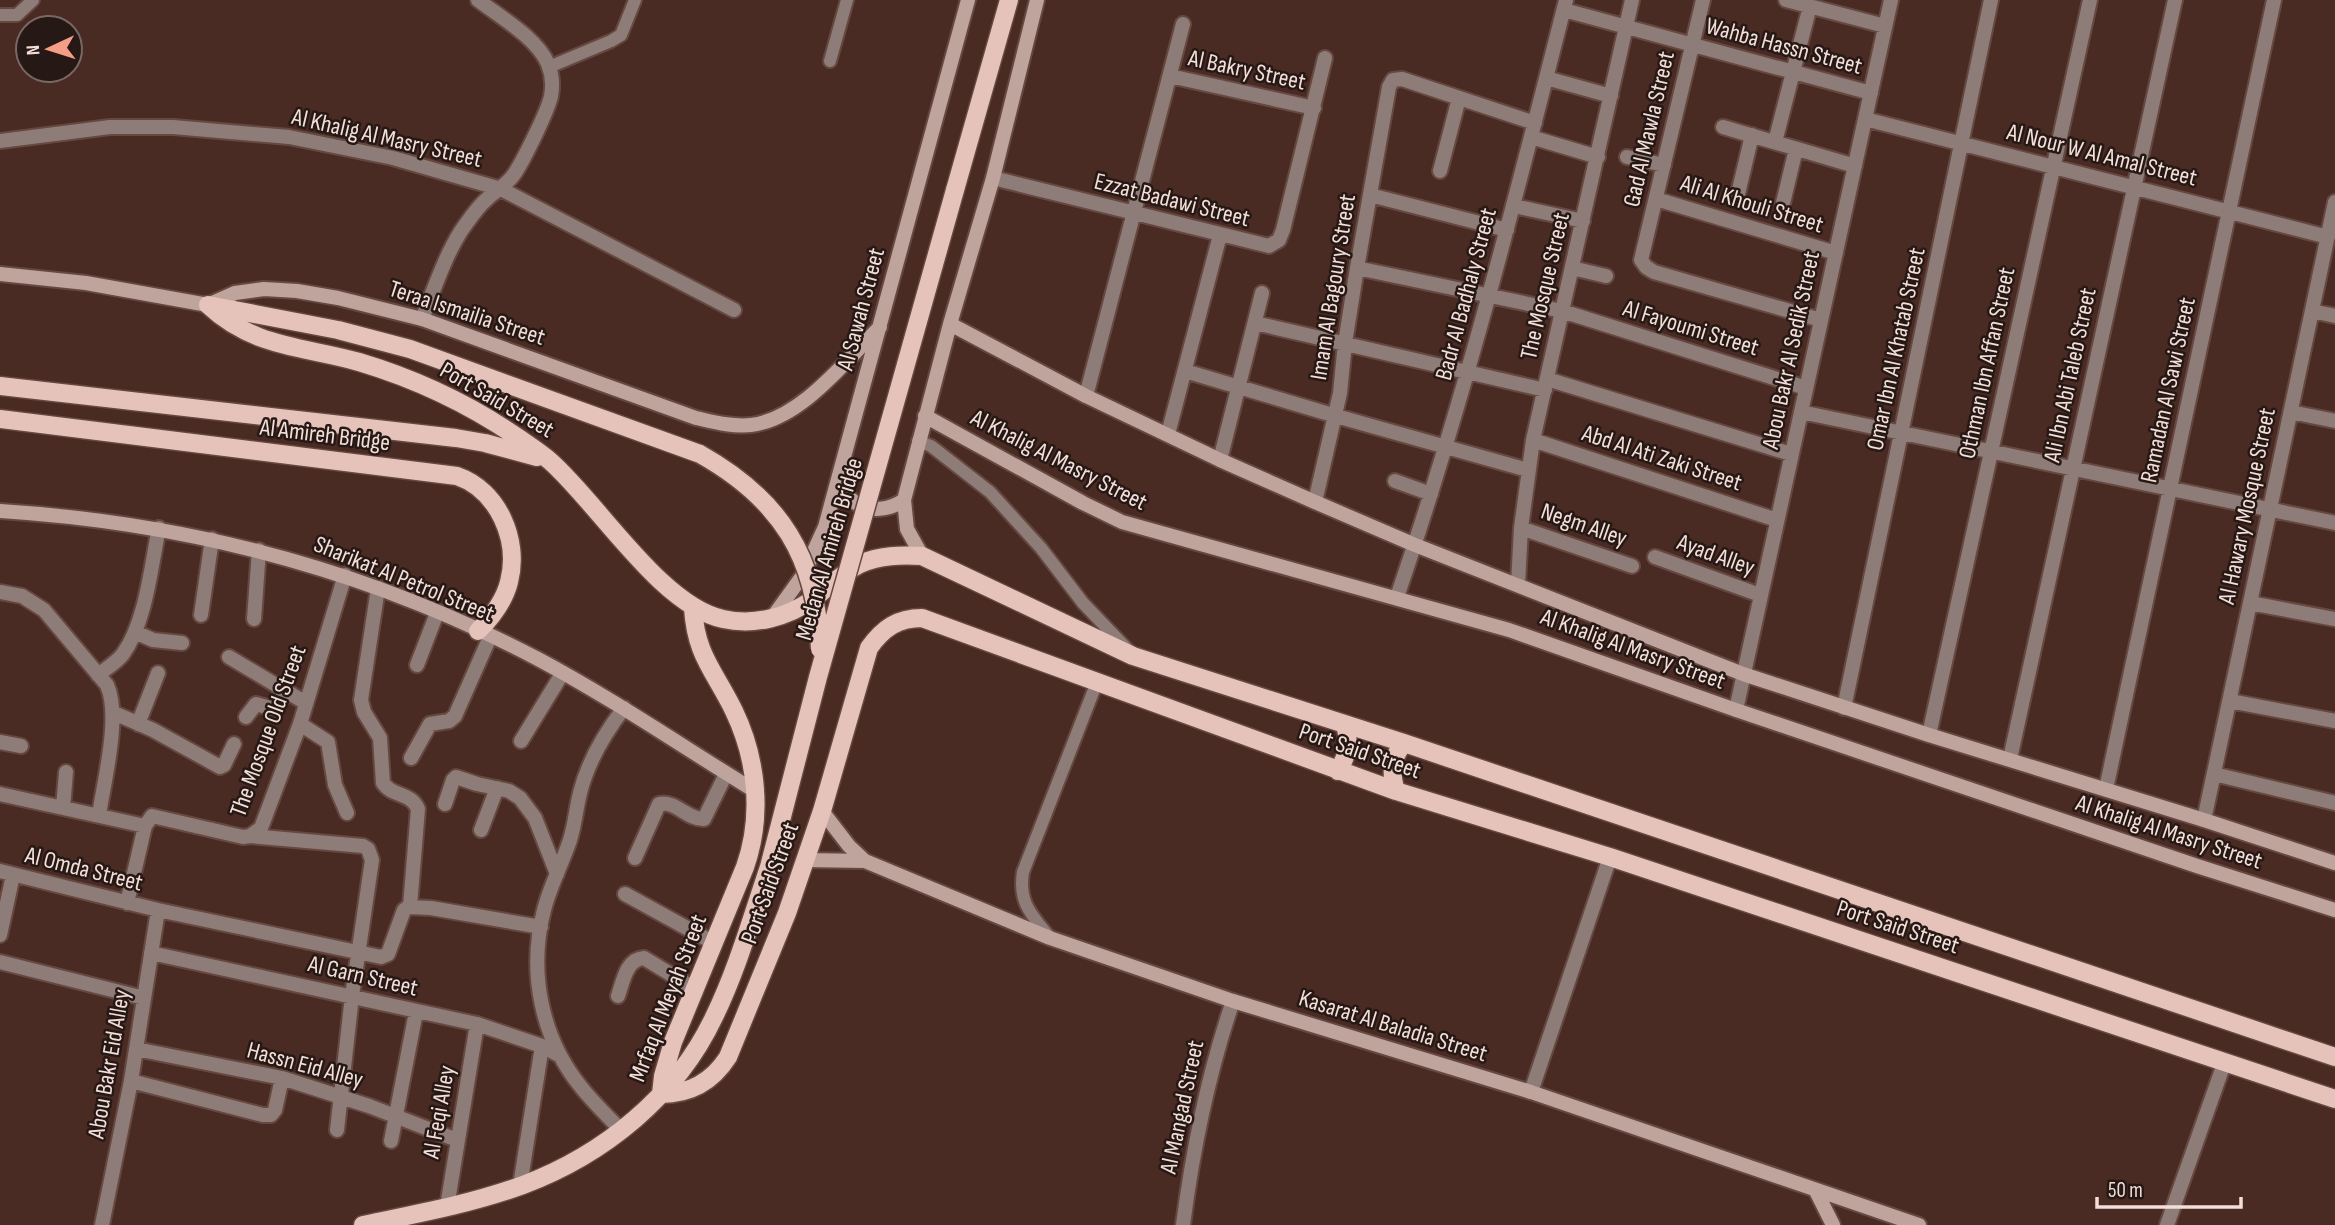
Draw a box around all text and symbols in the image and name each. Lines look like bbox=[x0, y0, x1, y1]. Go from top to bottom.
street label: Wahba Hassn Street bbox=[1703, 11, 1865, 81]
north arrow bbox=[14, 14, 84, 84]
street label: Al Bakry Street bbox=[1185, 43, 1308, 97]
text: N bbox=[22, 44, 45, 56]
street label: Gad Al Mawla Street bbox=[1617, 48, 1681, 210]
street label: Al Khalig Al Masry Street bbox=[288, 102, 485, 174]
street label: Al Nour W Al Amal Street bbox=[2003, 117, 2200, 193]
street label: Ezzat Badawi Street bbox=[1091, 167, 1253, 233]
street label: Ali Al Khouli Street bbox=[1676, 168, 1827, 239]
street label: Imam Al Bagoury Street bbox=[1304, 192, 1362, 382]
street label: Badr Al Badhaly Street bbox=[1429, 205, 1503, 383]
street label: The Mosque Street bbox=[1514, 210, 1576, 362]
street label: Al Sawah Street bbox=[831, 245, 891, 374]
street label: Omar Ibn Al Khatab Street bbox=[1860, 245, 1932, 453]
street label: Abou Bakr Al Sedik Street bbox=[1756, 249, 1826, 452]
street label: Othman Ibn Affan Street bbox=[1953, 265, 2021, 461]
street label: Teraa Ismailia Street bbox=[385, 274, 549, 352]
street label: Ali Ibn Abi Taleb Street bbox=[2037, 285, 2103, 466]
street label: Al Fayoumi Street bbox=[1619, 293, 1762, 362]
street label: Ramadan Al Sawi Street bbox=[2134, 295, 2202, 485]
street label: Port Said Street bbox=[435, 356, 559, 444]
street label: Al Khalig Al Masry Street bbox=[965, 403, 1152, 517]
street label: Al Hawary Mosque Street bbox=[2212, 405, 2282, 608]
street label: Al Amireh Bridge bbox=[257, 413, 392, 457]
street label: Abd Al Ati Zaki Street bbox=[1578, 418, 1745, 497]
street label: Medan Al Amireh Bridge bbox=[789, 455, 869, 643]
street label: Negm Alley bbox=[1537, 497, 1631, 553]
street label: Ayad Alley bbox=[1672, 527, 1759, 582]
street label: Sharikat Al Petrol Street bbox=[310, 530, 498, 628]
street label: Al Khalig Al Masry Street bbox=[1536, 602, 1729, 696]
street label: The Mosque Old Street bbox=[224, 641, 312, 821]
street label: Port Said Street bbox=[1295, 717, 1425, 785]
street label: Al Khalig Al Masry Street bbox=[2071, 788, 2266, 876]
street label: Port Said Street bbox=[735, 818, 805, 948]
street label: Al Omda Street bbox=[21, 840, 146, 898]
street label: Port Said Street bbox=[1833, 894, 1963, 960]
street label: Mrfaq Al Meyah Street bbox=[623, 910, 713, 1086]
street label: Al Garn Street bbox=[304, 949, 421, 1003]
street label: Kasarat Al Baladia Street bbox=[1295, 984, 1491, 1068]
street label: Abou Bakr Eid Alley bbox=[81, 987, 136, 1142]
street label: Hassn Eid Alley bbox=[244, 1036, 366, 1094]
street label: Al Mangad Street bbox=[1154, 1038, 1210, 1177]
street label: Al Feqi Alley bbox=[416, 1063, 461, 1162]
scale bar bbox=[2097, 1166, 2240, 1210]
text: 50 m bbox=[2108, 1178, 2143, 1203]

